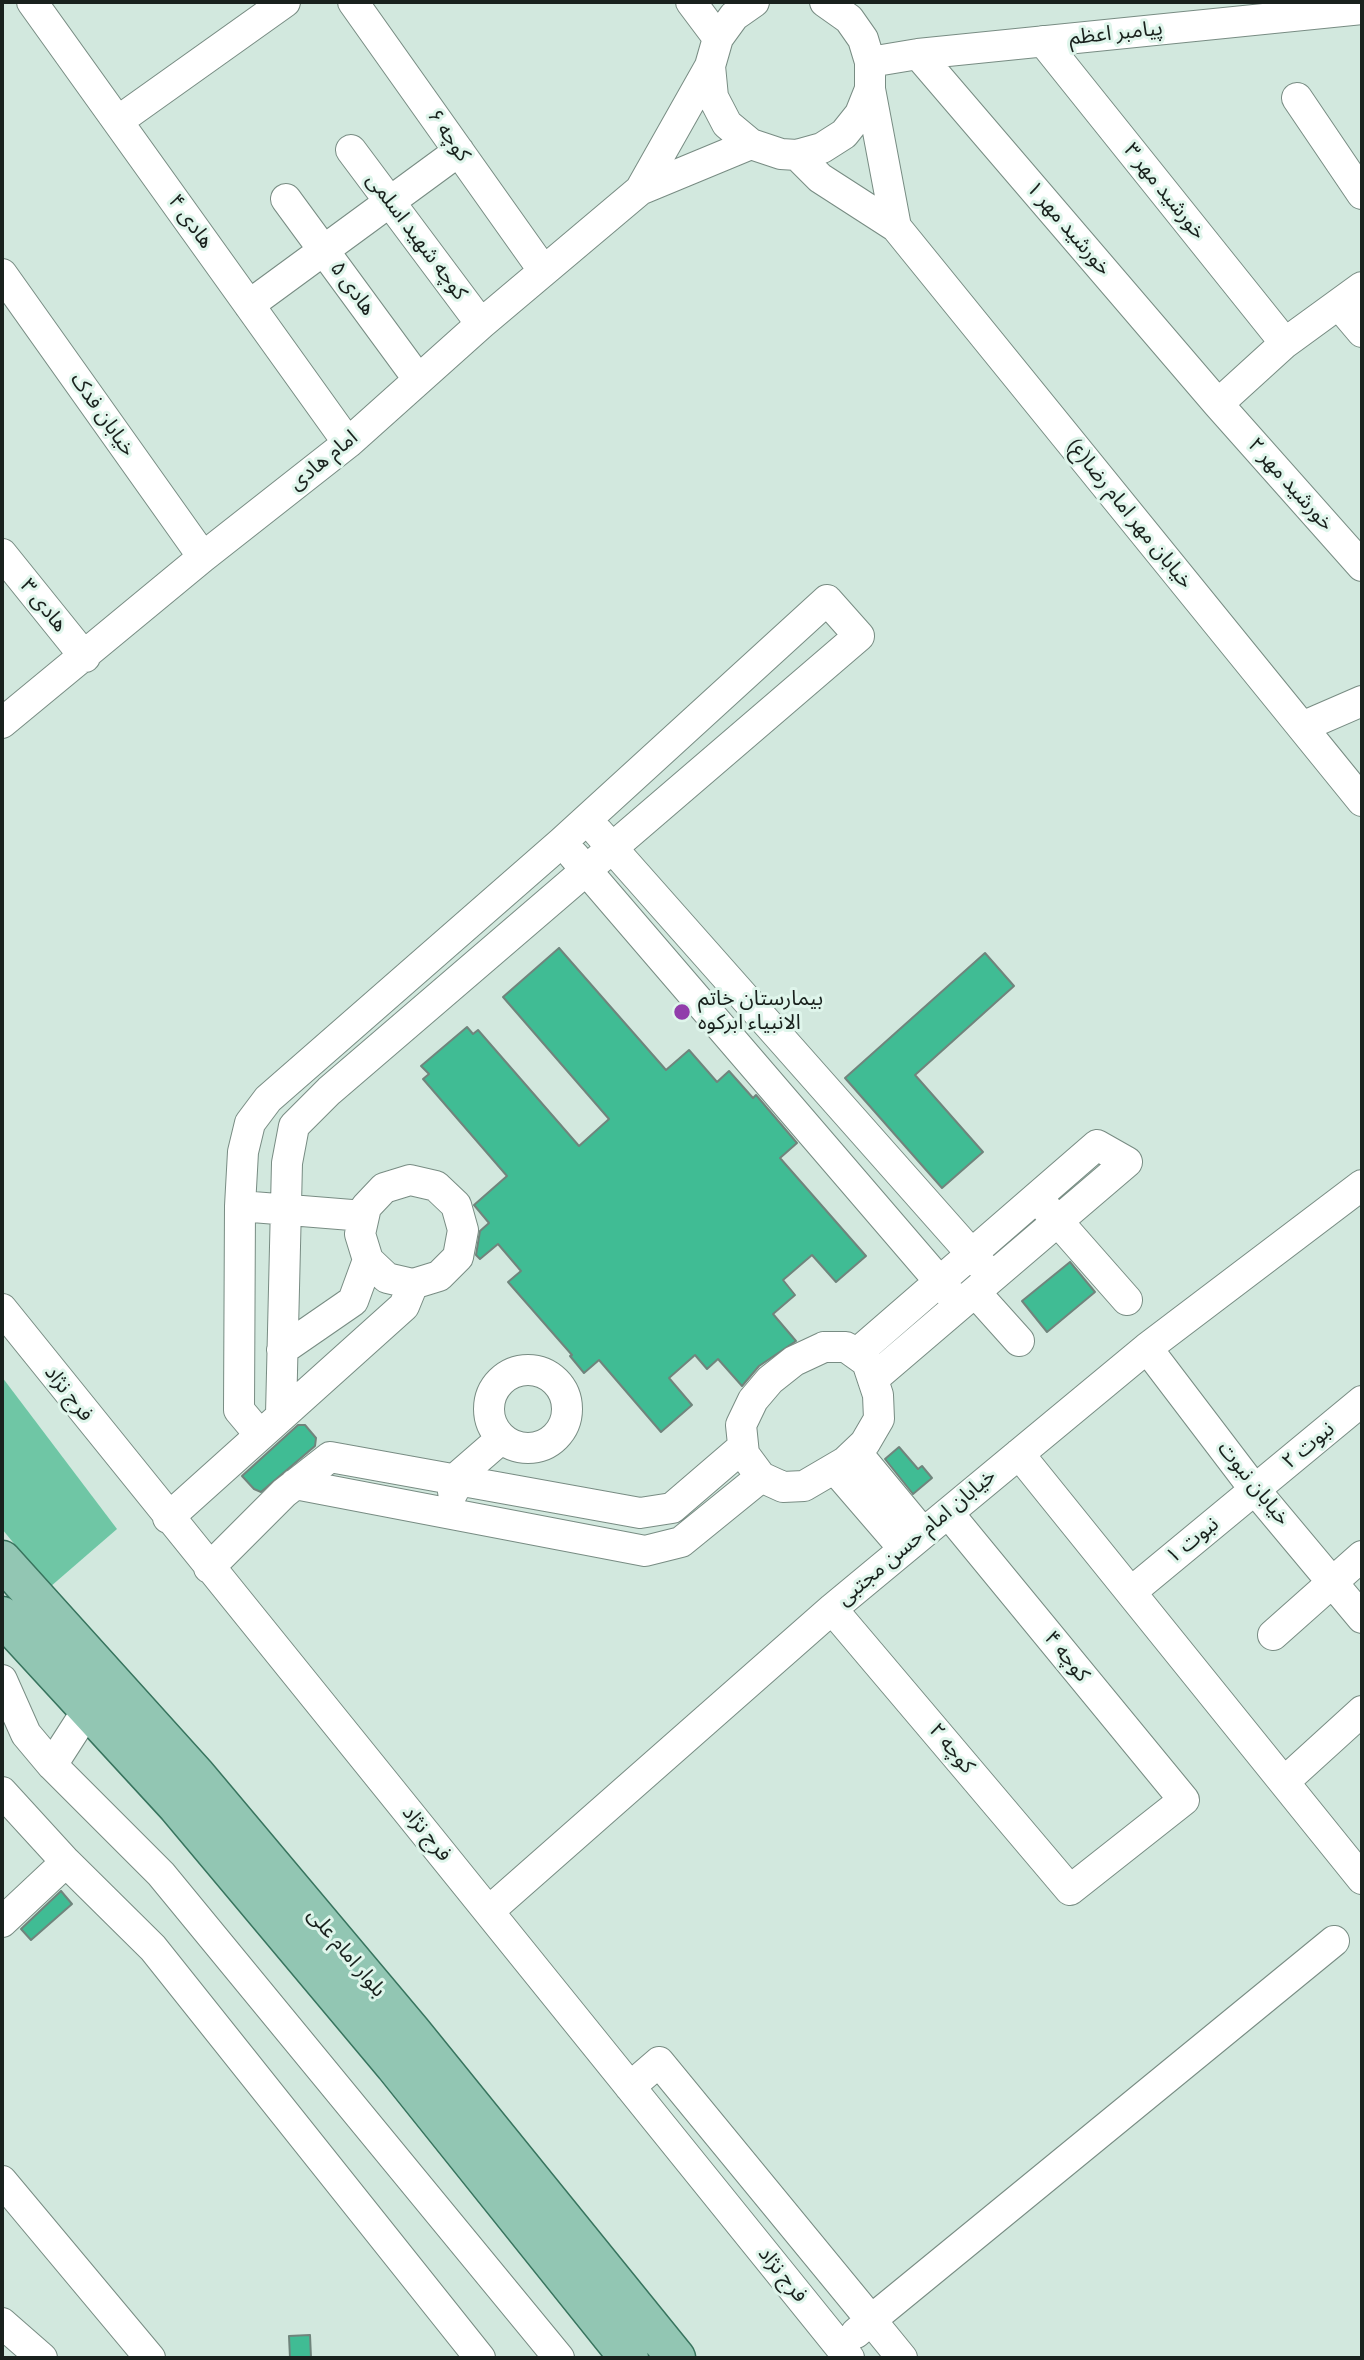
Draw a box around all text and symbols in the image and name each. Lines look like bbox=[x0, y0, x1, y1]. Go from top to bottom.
street label: پیامبر اعظم bbox=[1068, 17, 1164, 51]
street label: کوچه ۶ bbox=[421, 105, 475, 167]
street label: خورشید مهر ۳ bbox=[1118, 139, 1210, 245]
street label: کوچه شهید اسلمی bbox=[360, 169, 472, 305]
street label: خورشید مهر ۱ bbox=[1020, 177, 1116, 281]
street label: هادی ۴ bbox=[162, 190, 218, 254]
street label: هادی ۵ bbox=[324, 257, 380, 321]
street label: خیابان فدک bbox=[64, 368, 140, 462]
street label: امام هادی bbox=[284, 426, 364, 496]
street label: خورشید مهر ۲ bbox=[1242, 433, 1338, 537]
street label: خیابان مهر امام رضا(ع) bbox=[1061, 434, 1197, 594]
street label: هادی ۳ bbox=[14, 574, 72, 638]
place label: بیمارستان خاتم الانبیاء ابرکوه bbox=[698, 987, 823, 1037]
marker: بیمارستان خاتم الانبیاء ابرکوه bbox=[672, 1002, 692, 1022]
street label: فرج نژاد bbox=[38, 1361, 98, 1427]
street label: نبوت ۲ bbox=[1278, 1417, 1340, 1475]
street label: خیابان نبوت bbox=[1211, 1437, 1295, 1531]
street label: خیابان امام حسن مجتبی bbox=[832, 1464, 1002, 1612]
street label: نبوت ۱ bbox=[1162, 1512, 1224, 1570]
street label: کوچه ۴ bbox=[1038, 1627, 1094, 1687]
street label: کوچه ۲ bbox=[923, 1719, 979, 1779]
street label: فرج نژاد bbox=[396, 1801, 456, 1867]
street label: بلوار امام علی bbox=[301, 1903, 391, 2003]
street label: فرج نژاد bbox=[752, 2242, 812, 2308]

